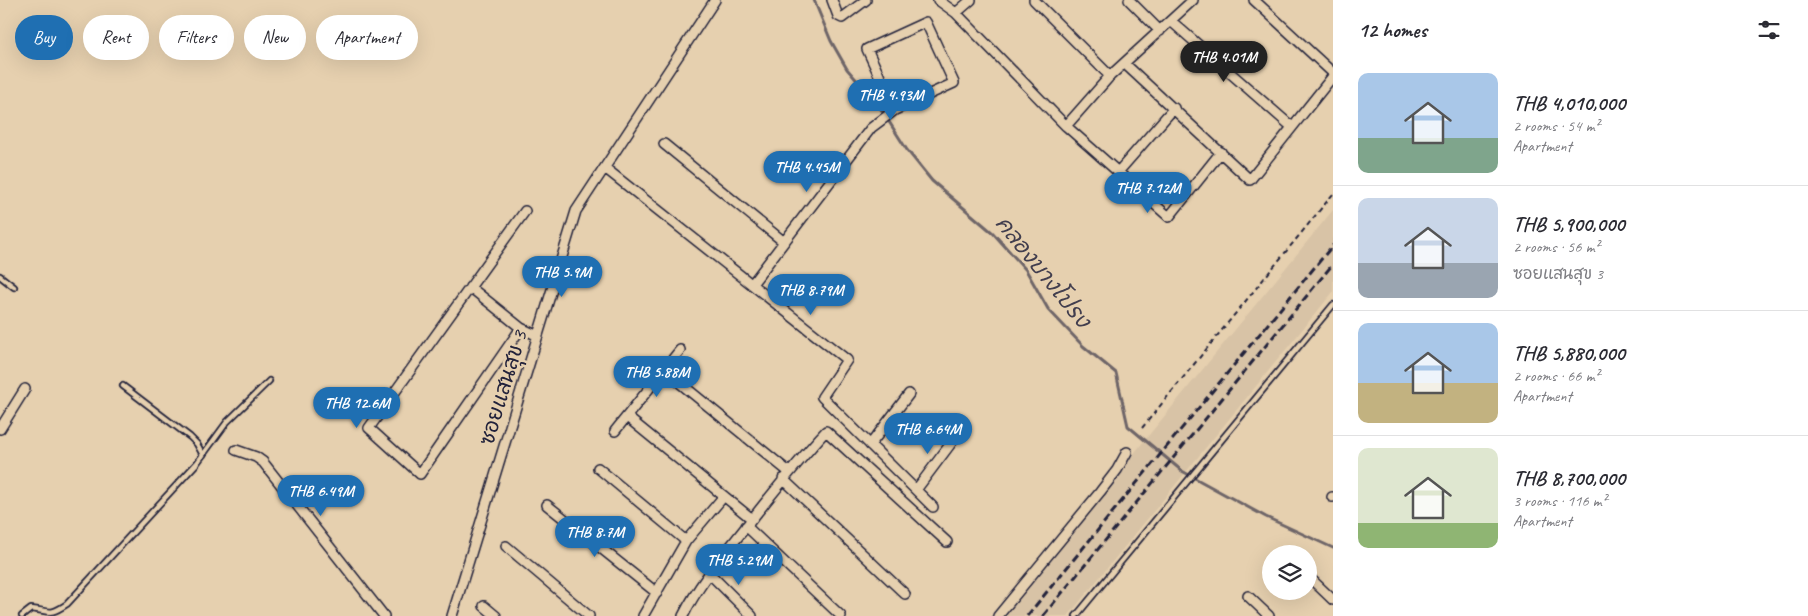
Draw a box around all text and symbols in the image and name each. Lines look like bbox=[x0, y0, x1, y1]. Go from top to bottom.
chip: Buy bbox=[15, 15, 73, 60]
chip: Rent bbox=[83, 15, 149, 60]
chip: Filters bbox=[159, 15, 234, 60]
chip: New bbox=[244, 15, 306, 60]
chip: Apartment bbox=[316, 15, 418, 60]
icon: filters bbox=[1755, 16, 1783, 44]
text: 12 homes bbox=[1358, 17, 1427, 43]
pin: THB 4.01M bbox=[1167, 41, 1281, 83]
text: THB 4.01M bbox=[1191, 47, 1257, 67]
pin: THB 4.93M bbox=[834, 78, 948, 121]
text: THB 4.93M bbox=[859, 85, 923, 105]
text: THB 4,010,000 bbox=[1513, 90, 1625, 116]
icon: home bbox=[1398, 93, 1458, 153]
text: 2 rooms · 54 m² bbox=[1513, 116, 1599, 136]
text: Apartment bbox=[1513, 136, 1572, 156]
pin: THB 4.45M bbox=[750, 150, 864, 193]
text: THB 4.45M bbox=[775, 157, 839, 177]
pin: THB 7.12M bbox=[1091, 172, 1205, 214]
text: THB 7.12M bbox=[1115, 178, 1181, 198]
water label: คลองบางโปรง bbox=[989, 210, 1099, 336]
text: THB 5,900,000 bbox=[1513, 211, 1625, 237]
icon: home bbox=[1398, 218, 1458, 278]
text: 2 rooms · 56 m² bbox=[1513, 237, 1599, 257]
pin: THB 5.9M bbox=[510, 256, 614, 298]
text: THB 5.9M bbox=[533, 262, 591, 282]
text: ซอยแสนสุข 3 bbox=[1513, 264, 1603, 284]
pin: THB 8.79M bbox=[754, 274, 868, 316]
text: THB 8.79M bbox=[779, 280, 843, 300]
street label: ซอยแสนสุข 3 bbox=[473, 326, 536, 449]
text: THB 5,880,000 bbox=[1513, 340, 1625, 366]
icon: home bbox=[1398, 343, 1458, 403]
pin: THB 5.88M bbox=[600, 356, 714, 398]
text: THB 5.88M bbox=[625, 362, 689, 382]
text: 2 rooms · 66 m² bbox=[1513, 366, 1599, 386]
pin: THB 12.6M bbox=[300, 386, 414, 429]
text: Apartment bbox=[1513, 386, 1572, 406]
text: THB 12.6M bbox=[324, 393, 390, 413]
pin: THB 6.64M bbox=[871, 412, 985, 455]
text: THB 6.64M bbox=[895, 419, 961, 439]
text: THB 8,700,000 bbox=[1513, 465, 1625, 491]
icon: home bbox=[1398, 468, 1458, 528]
pin: THB 6.49M bbox=[264, 474, 378, 517]
text: THB 6.49M bbox=[288, 481, 354, 501]
text: 3 rooms · 116 m² bbox=[1513, 491, 1607, 511]
text: Apartment bbox=[1513, 511, 1572, 531]
pin: THB 8.7M bbox=[543, 516, 647, 558]
text: THB 8.7M bbox=[566, 522, 624, 542]
pin: THB 5.29M bbox=[682, 544, 796, 586]
map controls bbox=[1262, 545, 1317, 600]
button: layers bbox=[1262, 545, 1317, 600]
text: THB 5.29M bbox=[707, 550, 771, 570]

